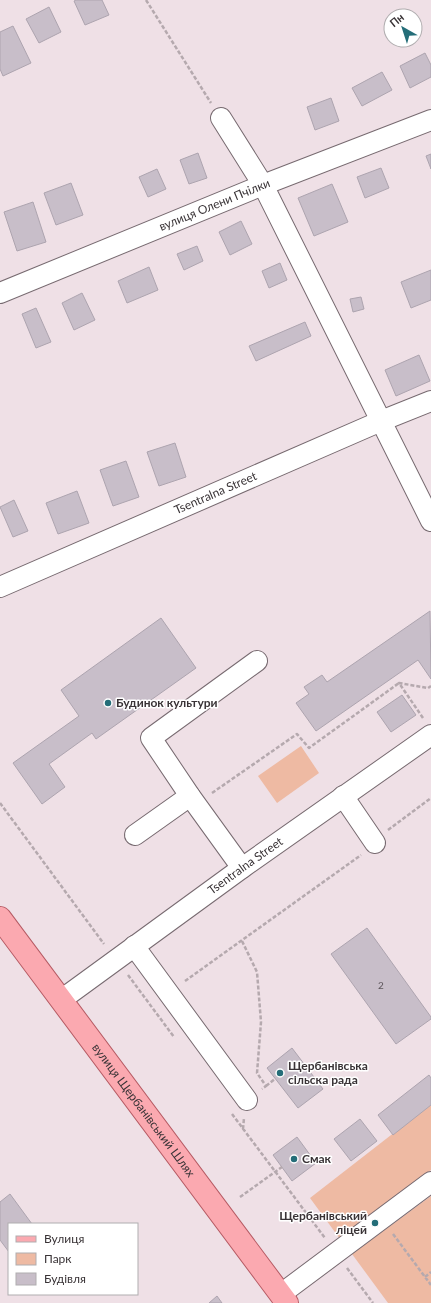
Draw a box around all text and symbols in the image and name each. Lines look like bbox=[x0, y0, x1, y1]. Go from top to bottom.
north arrow bbox=[383, 8, 423, 48]
text: Пн bbox=[387, 10, 406, 29]
street label: вулиця Олени Пчілки bbox=[157, 175, 272, 234]
street label: Tsentralna Street bbox=[172, 468, 260, 517]
place label: Будинок культури bbox=[116, 695, 218, 710]
marker: Будинок культури bbox=[103, 698, 113, 708]
street label: Tsentralna Street bbox=[205, 833, 286, 897]
house number: 2 bbox=[378, 979, 384, 991]
street label: вулиця Щербанівський Шлях bbox=[89, 1040, 199, 1180]
place label: Щербанівська сільска рада bbox=[288, 1058, 368, 1087]
marker: Щербанівська сільска рада bbox=[275, 1068, 285, 1078]
place label: Смак bbox=[302, 1151, 332, 1166]
marker: Смак bbox=[289, 1154, 299, 1164]
place label: Щербанівський ліцей bbox=[279, 1208, 367, 1237]
marker: Щербанівський ліцей bbox=[370, 1218, 380, 1228]
legend bbox=[8, 1223, 138, 1295]
text: Вулиця bbox=[44, 1231, 84, 1246]
text: Парк bbox=[44, 1251, 72, 1266]
text: Будівля bbox=[44, 1271, 86, 1286]

